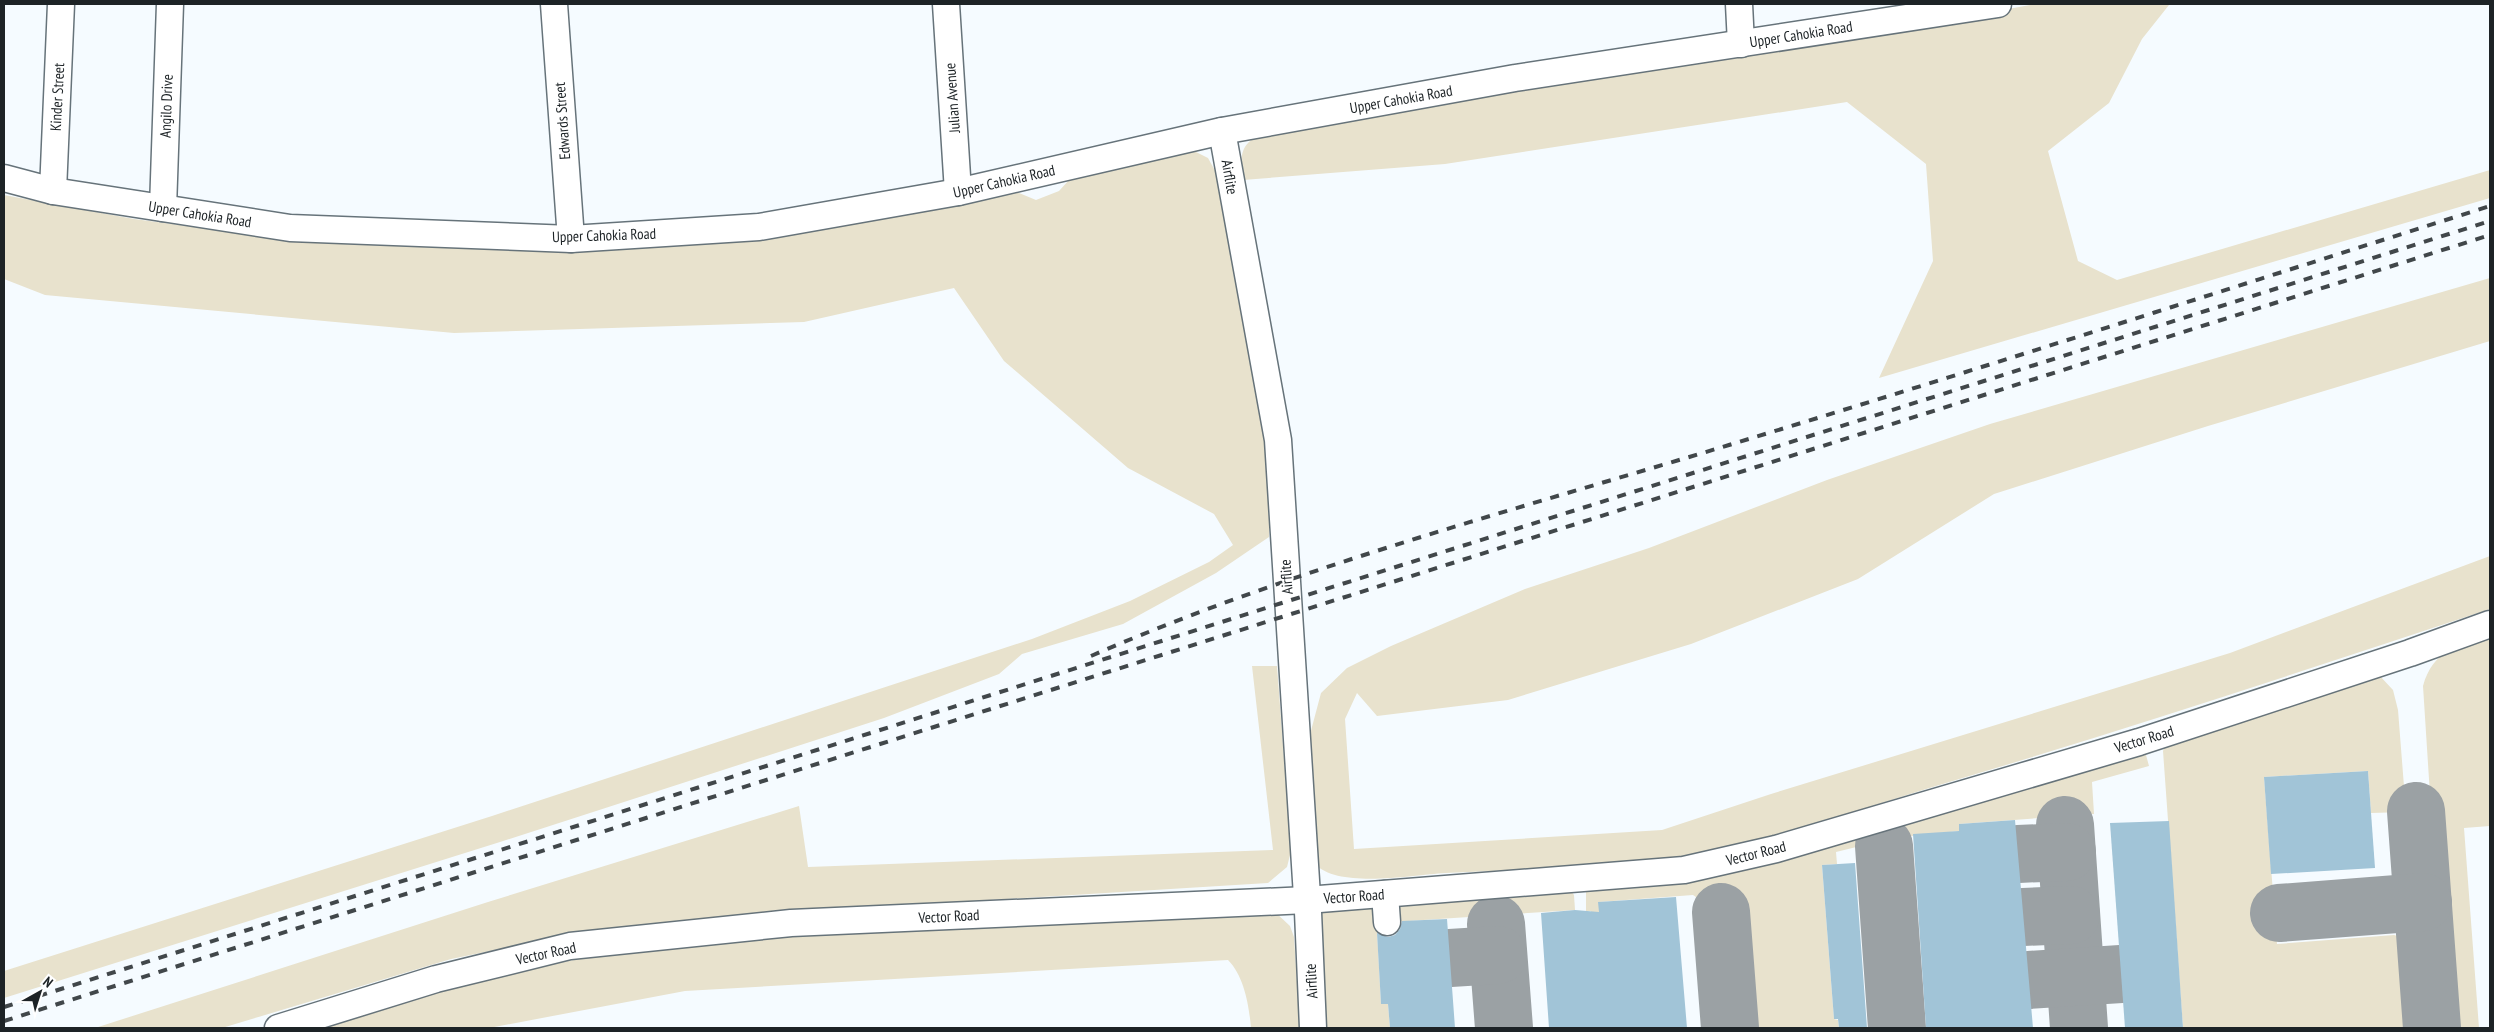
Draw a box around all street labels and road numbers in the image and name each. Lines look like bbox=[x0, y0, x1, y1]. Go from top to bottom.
street label: Upper Cahokia Road bbox=[1748, 16, 1854, 52]
street label: Kinder Street bbox=[46, 62, 68, 132]
street label: Julian Avenue bbox=[940, 62, 964, 135]
street label: Angilo Drive bbox=[155, 74, 177, 138]
street label: Upper Cahokia Road bbox=[1348, 81, 1454, 117]
street label: Edwards Street bbox=[550, 82, 574, 160]
street label: Airflite bbox=[1218, 158, 1242, 196]
street label: Upper Cahokia Road bbox=[951, 160, 1057, 202]
street label: Upper Cahokia Road bbox=[147, 196, 253, 232]
street label: Upper Cahokia Road bbox=[552, 224, 656, 246]
street label: Airflite bbox=[1275, 559, 1297, 595]
street label: Vector Road bbox=[2111, 721, 2176, 757]
street label: Vector Road bbox=[1723, 836, 1788, 870]
street label: Vector Road bbox=[1322, 884, 1385, 908]
street label: Vector Road bbox=[917, 905, 980, 927]
street label: Vector Road bbox=[513, 937, 578, 969]
street label: Airflite bbox=[1301, 963, 1321, 999]

